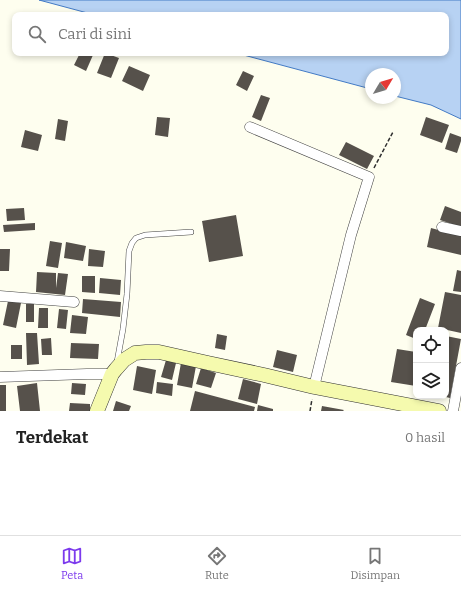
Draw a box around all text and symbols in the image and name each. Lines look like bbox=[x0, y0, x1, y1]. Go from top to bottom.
search box bbox=[12, 12, 449, 56]
icon: search bbox=[26, 23, 48, 45]
text: Cari di sini bbox=[58, 25, 131, 43]
north arrow bbox=[365, 68, 401, 104]
map controls bbox=[413, 327, 449, 399]
button: locate bbox=[413, 327, 449, 363]
button: layers bbox=[413, 363, 449, 399]
text: Terdekat bbox=[16, 427, 88, 448]
text: 0 hasil bbox=[405, 430, 445, 445]
tab: Peta bbox=[61, 545, 83, 582]
tab: Rute bbox=[205, 545, 229, 582]
tab: Disimpan bbox=[351, 545, 400, 582]

